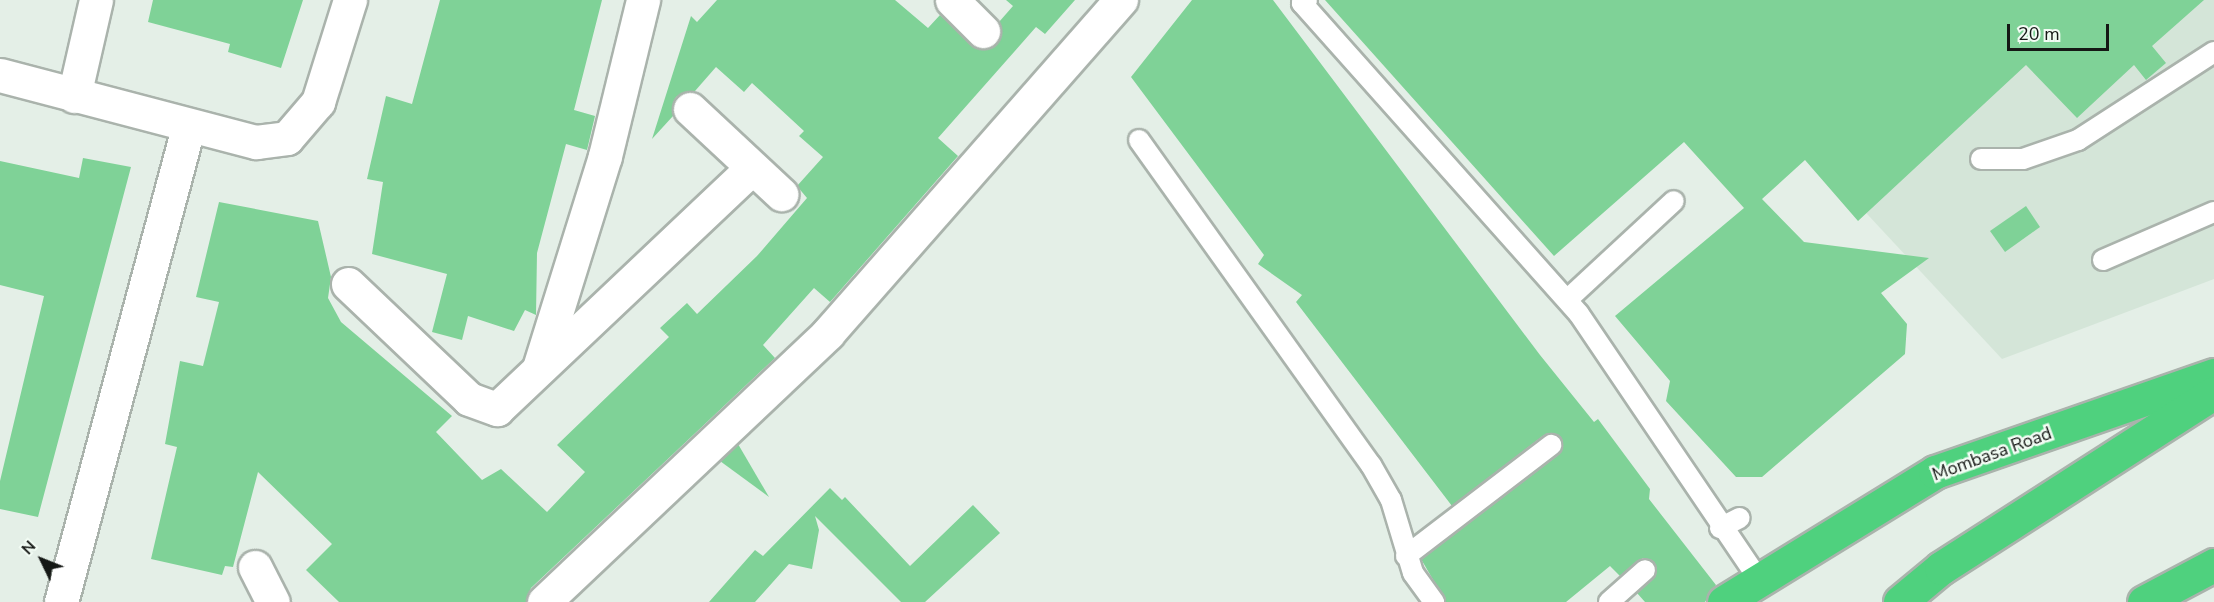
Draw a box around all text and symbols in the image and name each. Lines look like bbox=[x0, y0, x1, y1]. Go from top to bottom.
scale bar bbox=[2010, 12, 2112, 50]
text: 20 m bbox=[2018, 22, 2060, 46]
street label: Mombasa Road bbox=[1929, 422, 2055, 486]
north arrow bbox=[12, 530, 72, 590]
text: N bbox=[17, 536, 41, 560]

